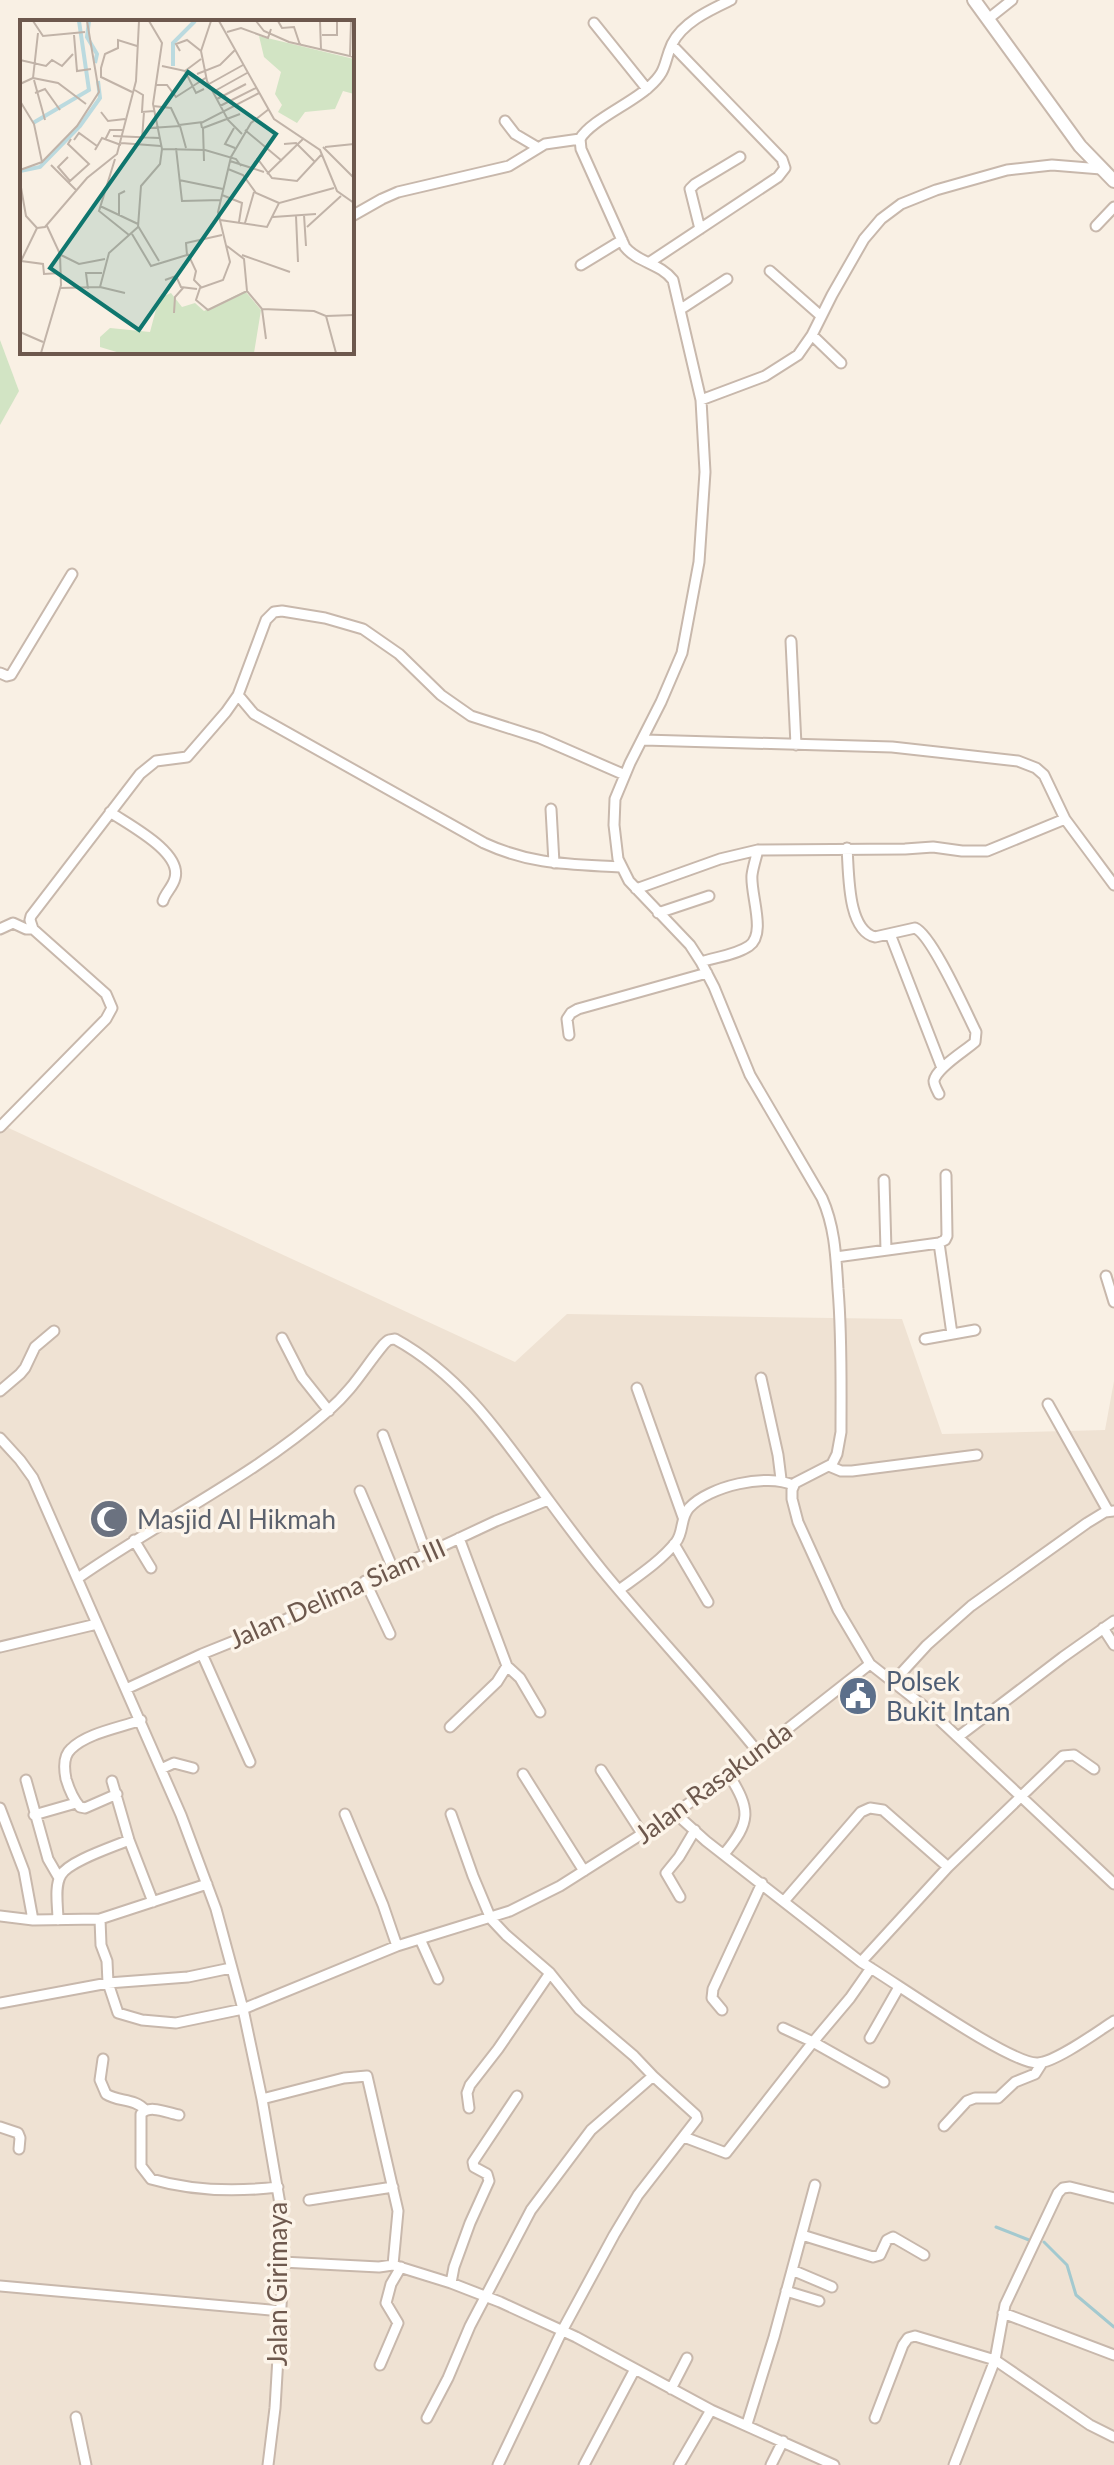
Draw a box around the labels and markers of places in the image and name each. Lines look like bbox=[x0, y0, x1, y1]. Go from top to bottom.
mosque icon: Masjid Al Hikmah bbox=[88, 1498, 130, 1540]
place label: Masjid Al Hikmah bbox=[137, 1503, 336, 1535]
place label: Polsek Bukit Intan bbox=[886, 1665, 1011, 1727]
public building icon: Polsek Bukit Intan bbox=[837, 1675, 879, 1717]

